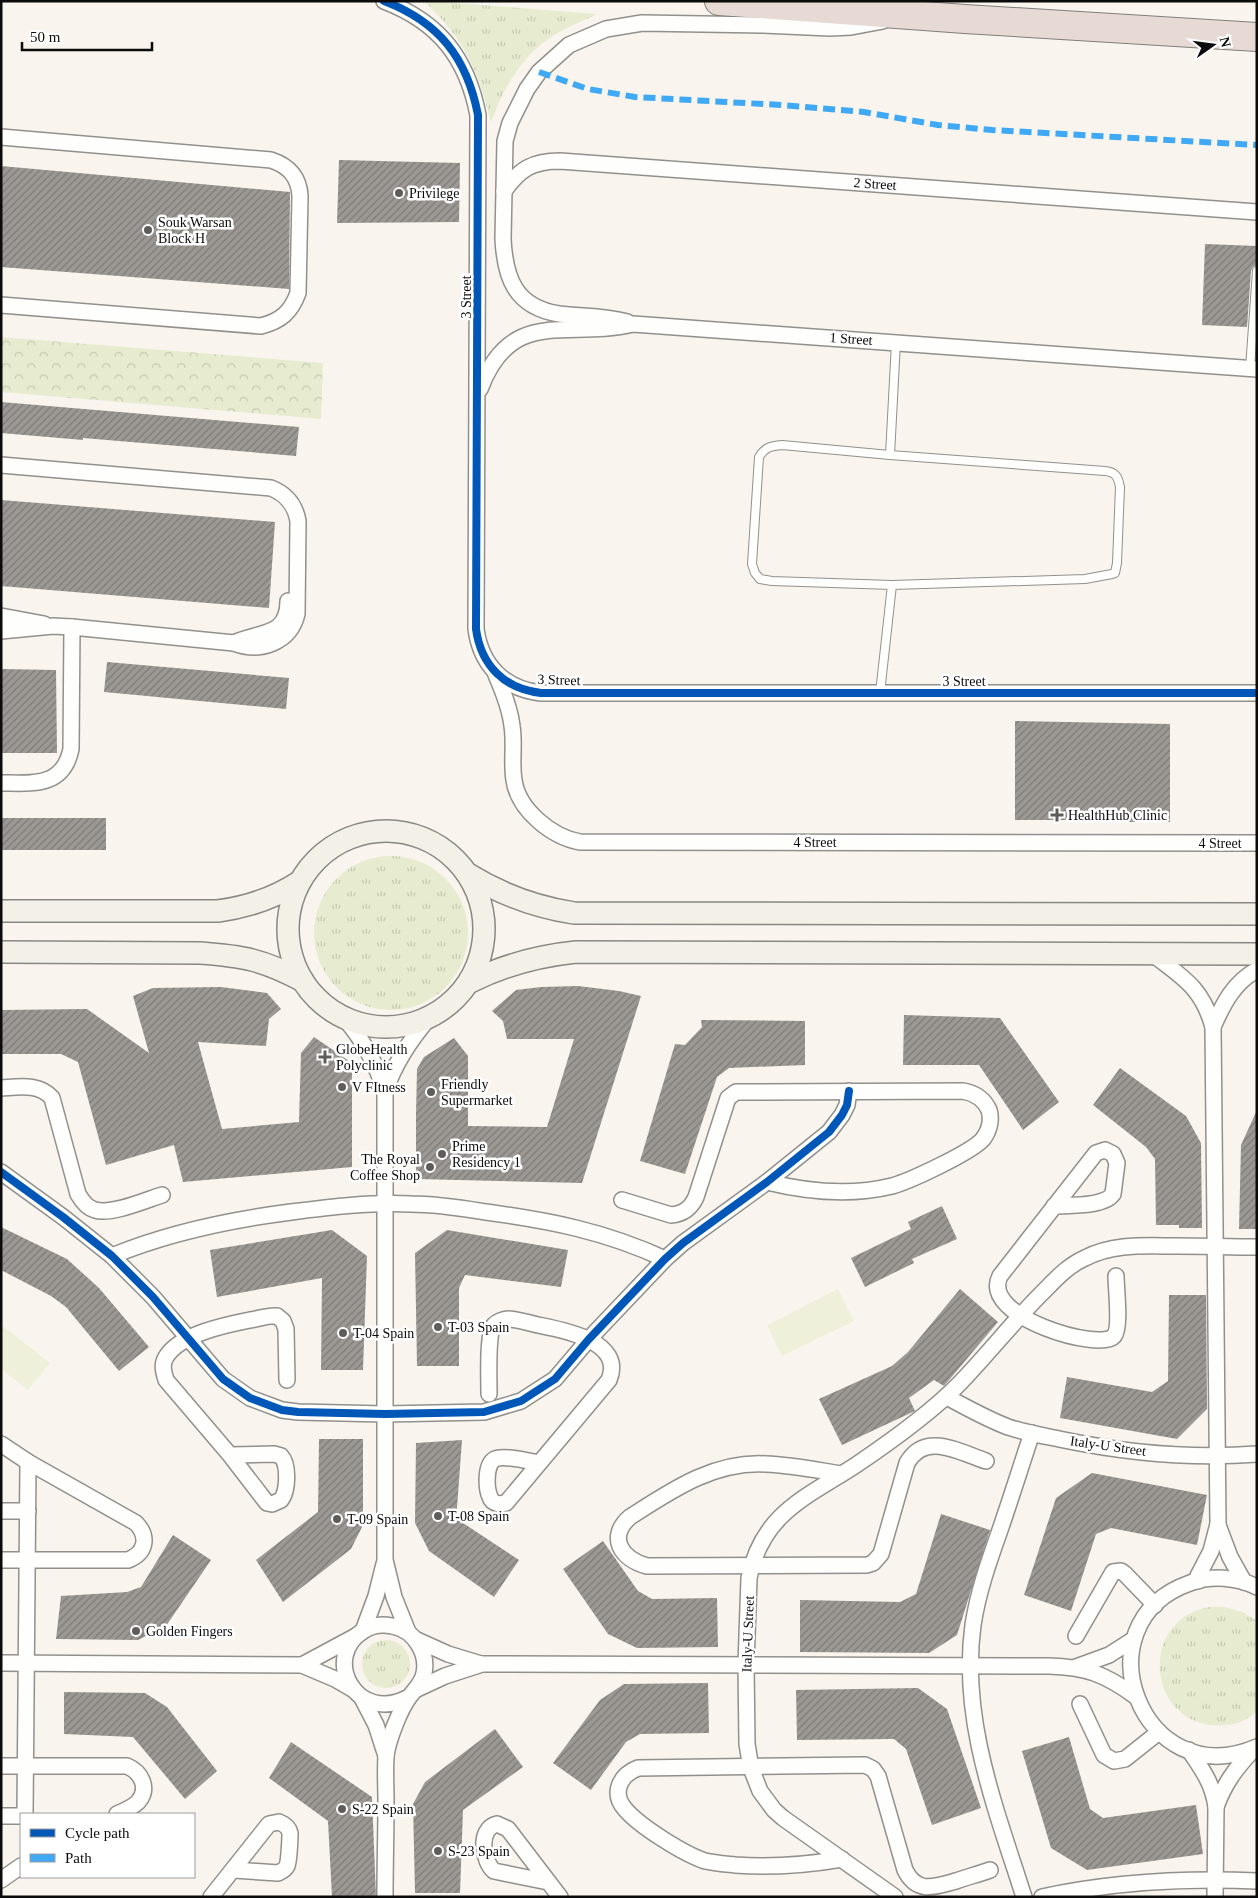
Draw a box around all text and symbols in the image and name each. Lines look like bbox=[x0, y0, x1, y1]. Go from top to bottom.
scale bar bbox=[22, 20, 152, 52]
north arrow bbox=[1188, 20, 1238, 70]
text: 50 m bbox=[30, 29, 61, 45]
text: N bbox=[1217, 35, 1234, 49]
street label: 2 Street bbox=[853, 175, 897, 193]
place label: Privilege bbox=[409, 186, 460, 201]
marker: Privilege bbox=[393, 187, 405, 199]
place label: Souk Warsan Block H bbox=[158, 215, 232, 246]
marker: Souk Warsan Block H bbox=[142, 224, 154, 236]
street label: 3 Street bbox=[459, 275, 474, 319]
street label: 1 Street bbox=[829, 330, 873, 348]
street label: 3 Street bbox=[537, 672, 581, 688]
street label: 3 Street bbox=[942, 674, 986, 689]
marker: HealthHub Clinic bbox=[1050, 808, 1064, 822]
place label: HealthHub Clinic bbox=[1068, 808, 1167, 823]
street label: 4 Street bbox=[793, 835, 837, 850]
street label: 4 Street bbox=[1198, 836, 1242, 851]
place label: GlobeHealth Polyclinic bbox=[336, 1042, 408, 1073]
marker: GlobeHealth Polyclinic bbox=[318, 1050, 332, 1064]
place label: Friendly Supermarket bbox=[441, 1077, 513, 1108]
place label: V FItness bbox=[352, 1080, 406, 1095]
marker: V FItness bbox=[336, 1081, 348, 1093]
marker: Friendly Supermarket bbox=[425, 1086, 437, 1098]
place label: Prime Residency 1 bbox=[452, 1139, 521, 1170]
marker: Prime Residency 1 bbox=[436, 1148, 448, 1160]
place label: The Royal Coffee Shop bbox=[350, 1152, 420, 1183]
marker: The Royal Coffee Shop bbox=[424, 1161, 436, 1173]
place label: T-03 Spain bbox=[448, 1320, 509, 1335]
marker: T-03 Spain bbox=[432, 1321, 444, 1333]
place label: T-04 Spain bbox=[353, 1326, 414, 1341]
marker: T-04 Spain bbox=[337, 1327, 349, 1339]
street label: Italy-U Street bbox=[1069, 1433, 1147, 1459]
place label: T-08 Spain bbox=[448, 1509, 509, 1524]
marker: T-08 Spain bbox=[432, 1510, 444, 1522]
place label: T-09 Spain bbox=[347, 1512, 408, 1527]
marker: T-09 Spain bbox=[331, 1513, 343, 1525]
street label: Italy-U Street bbox=[739, 1595, 757, 1673]
place label: Golden Fingers bbox=[146, 1624, 233, 1639]
marker: Golden Fingers bbox=[130, 1625, 142, 1637]
place label: S-22 Spain bbox=[352, 1802, 414, 1817]
marker: S-22 Spain bbox=[336, 1803, 348, 1815]
legend bbox=[20, 1813, 195, 1878]
text: Cycle path bbox=[65, 1825, 130, 1841]
place label: S-23 Spain bbox=[448, 1844, 510, 1859]
marker: S-23 Spain bbox=[432, 1845, 444, 1857]
text: Path bbox=[65, 1850, 92, 1866]

